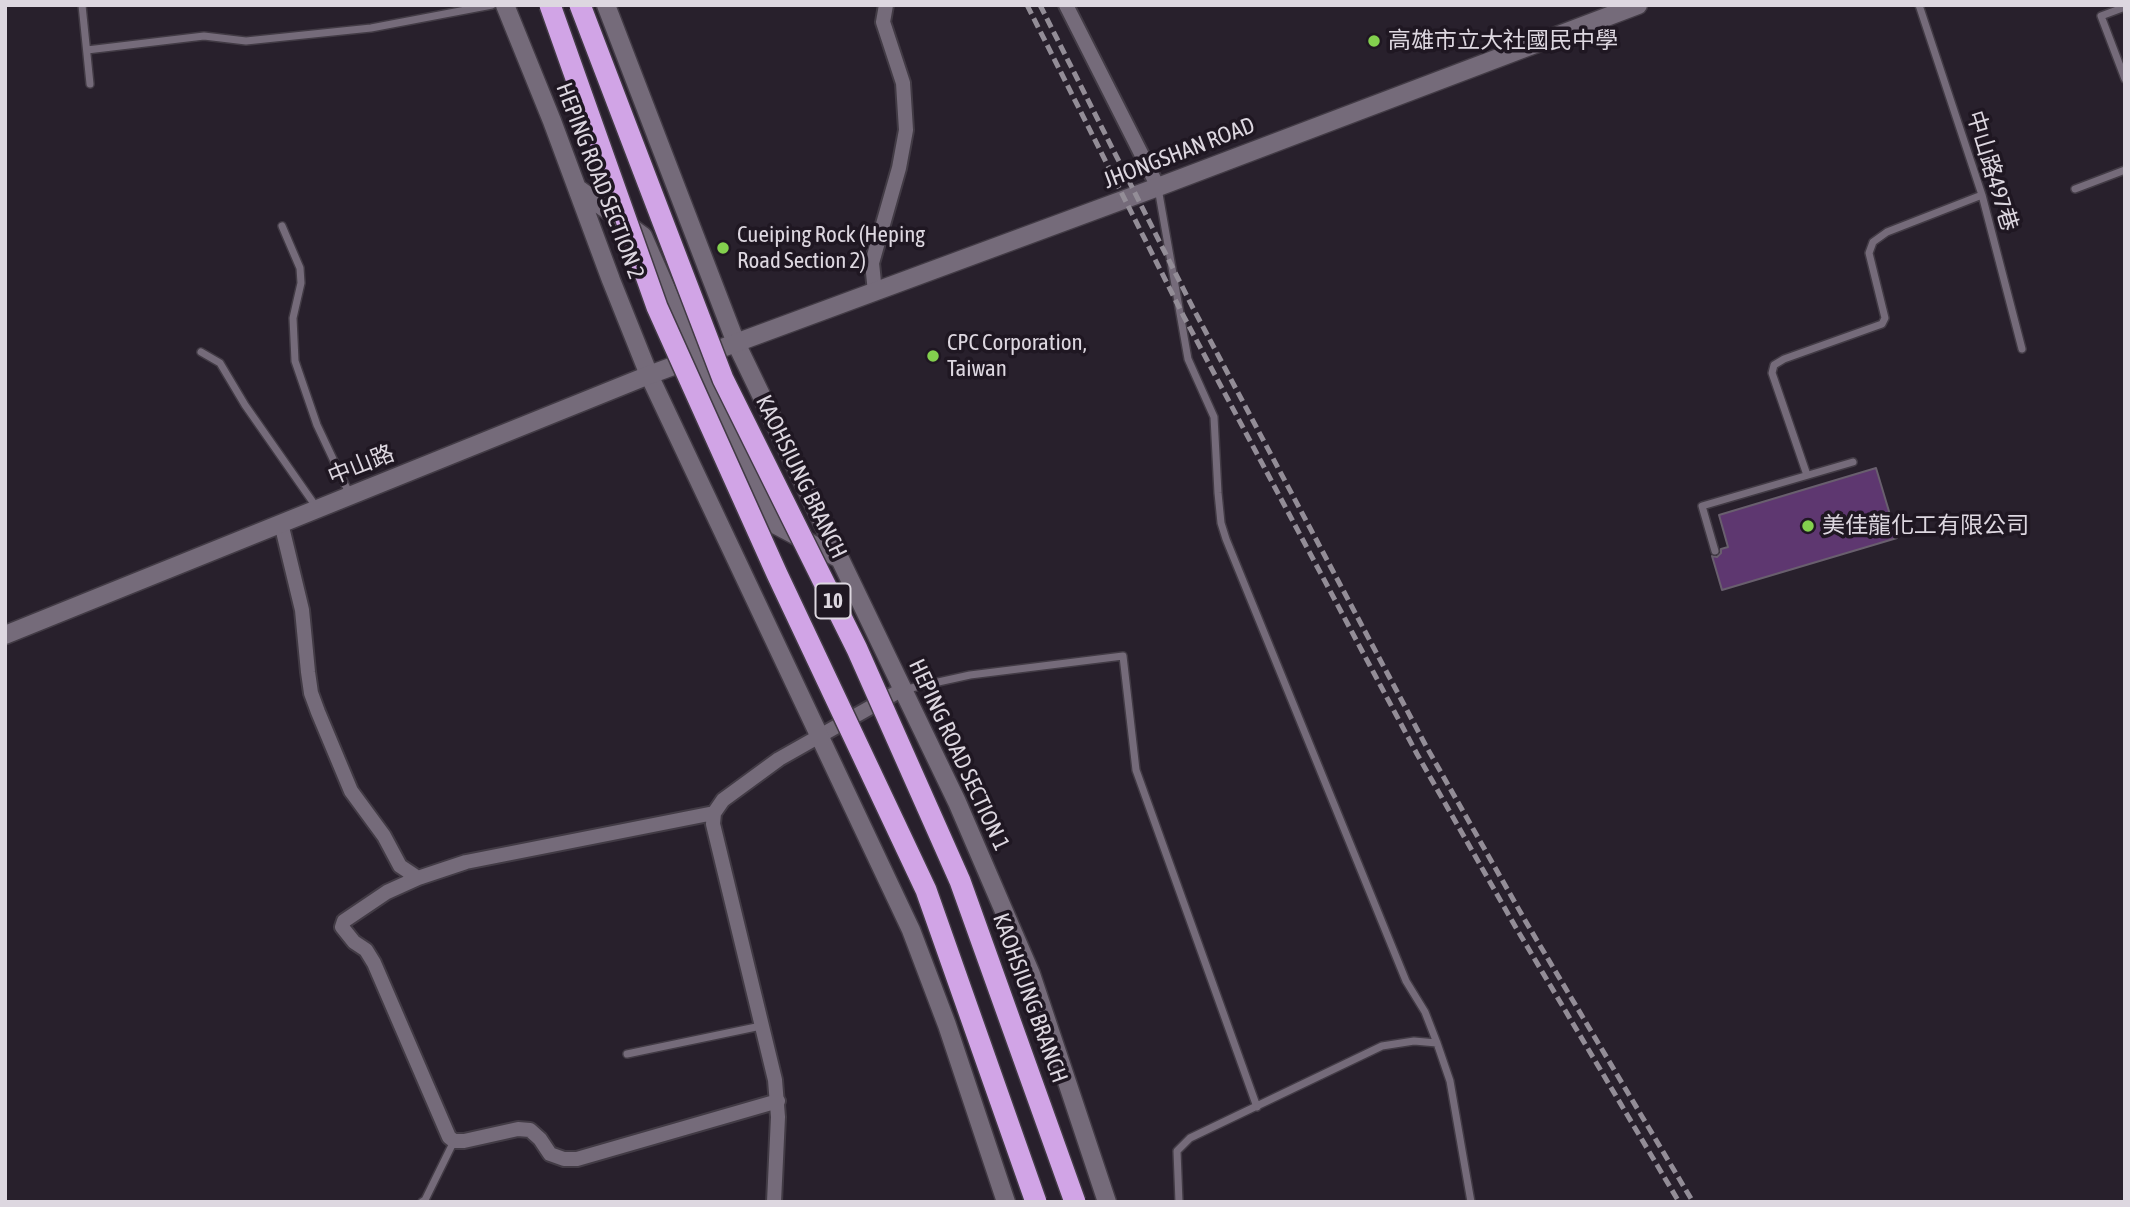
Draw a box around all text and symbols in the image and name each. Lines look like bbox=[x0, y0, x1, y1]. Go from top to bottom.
place label: 高雄市立大社國民中學 bbox=[1388, 27, 1618, 55]
marker: 高雄市立大社國民中學 bbox=[1366, 33, 1382, 49]
street label: HEPING ROAD SECTION 2 bbox=[550, 79, 650, 283]
street label: 中山路497巷 bbox=[1961, 107, 2023, 235]
street label: JHONGSHAN ROAD bbox=[1099, 111, 1259, 195]
place label: Cueiping Rock (Heping Road Section 2) bbox=[737, 221, 925, 275]
marker: Cueiping Rock (Heping Road Section 2) bbox=[715, 240, 731, 256]
place label: CPC Corporation, Taiwan bbox=[947, 329, 1087, 383]
marker: CPC Corporation, Taiwan bbox=[925, 348, 941, 364]
street label: KAOHSIUNG BRANCH bbox=[750, 391, 852, 563]
street label: 中山路 bbox=[324, 439, 398, 491]
place label: 美佳龍化工有限公司 bbox=[1822, 512, 2029, 540]
marker: 美佳龍化工有限公司 bbox=[1800, 518, 1816, 534]
road number: 10 bbox=[816, 584, 850, 618]
street label: HEPING ROAD SECTION 1 bbox=[903, 655, 1015, 855]
street label: KAOHSIUNG BRANCH bbox=[987, 910, 1073, 1086]

